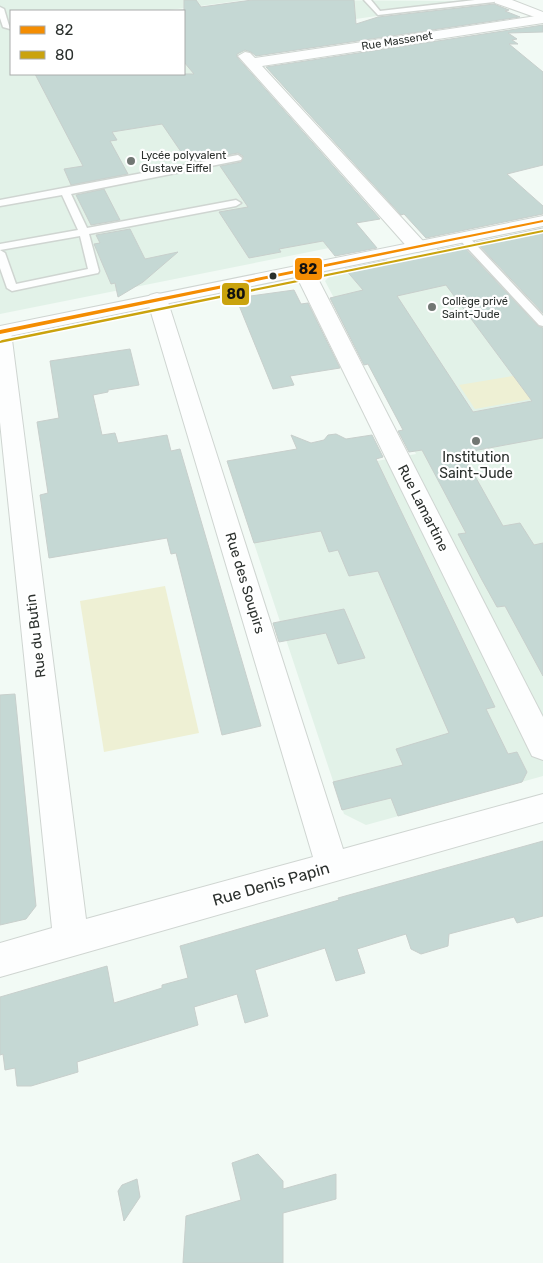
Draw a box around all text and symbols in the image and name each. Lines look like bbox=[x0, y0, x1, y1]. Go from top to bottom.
legend bbox=[10, 10, 185, 75]
text: 82 bbox=[55, 21, 74, 39]
street label: Rue Massenet bbox=[360, 29, 434, 53]
text: 80 bbox=[55, 46, 74, 64]
place label: Lycée polyvalent Gustave Eiffel bbox=[141, 149, 227, 175]
marker: Lycée polyvalent Gustave Eiffel bbox=[125, 155, 137, 167]
line badge: 82 bbox=[294, 257, 323, 281]
text: 82 bbox=[299, 261, 317, 278]
unlabelled marker bbox=[268, 271, 278, 281]
line badge: 80 bbox=[221, 282, 250, 306]
text: 80 bbox=[227, 286, 246, 303]
place label: Collège privé Saint-Jude bbox=[442, 295, 508, 321]
marker: Collège privé Saint-Jude bbox=[426, 301, 438, 313]
marker: Institution Saint-Jude bbox=[470, 435, 482, 447]
place label: Institution Saint-Jude bbox=[439, 449, 513, 482]
street label: Rue Lamartine bbox=[394, 462, 452, 554]
street label: Rue des Soupirs bbox=[222, 530, 268, 636]
street label: Rue du Butin bbox=[22, 593, 50, 679]
street label: Rue Denis Papin bbox=[210, 858, 332, 910]

